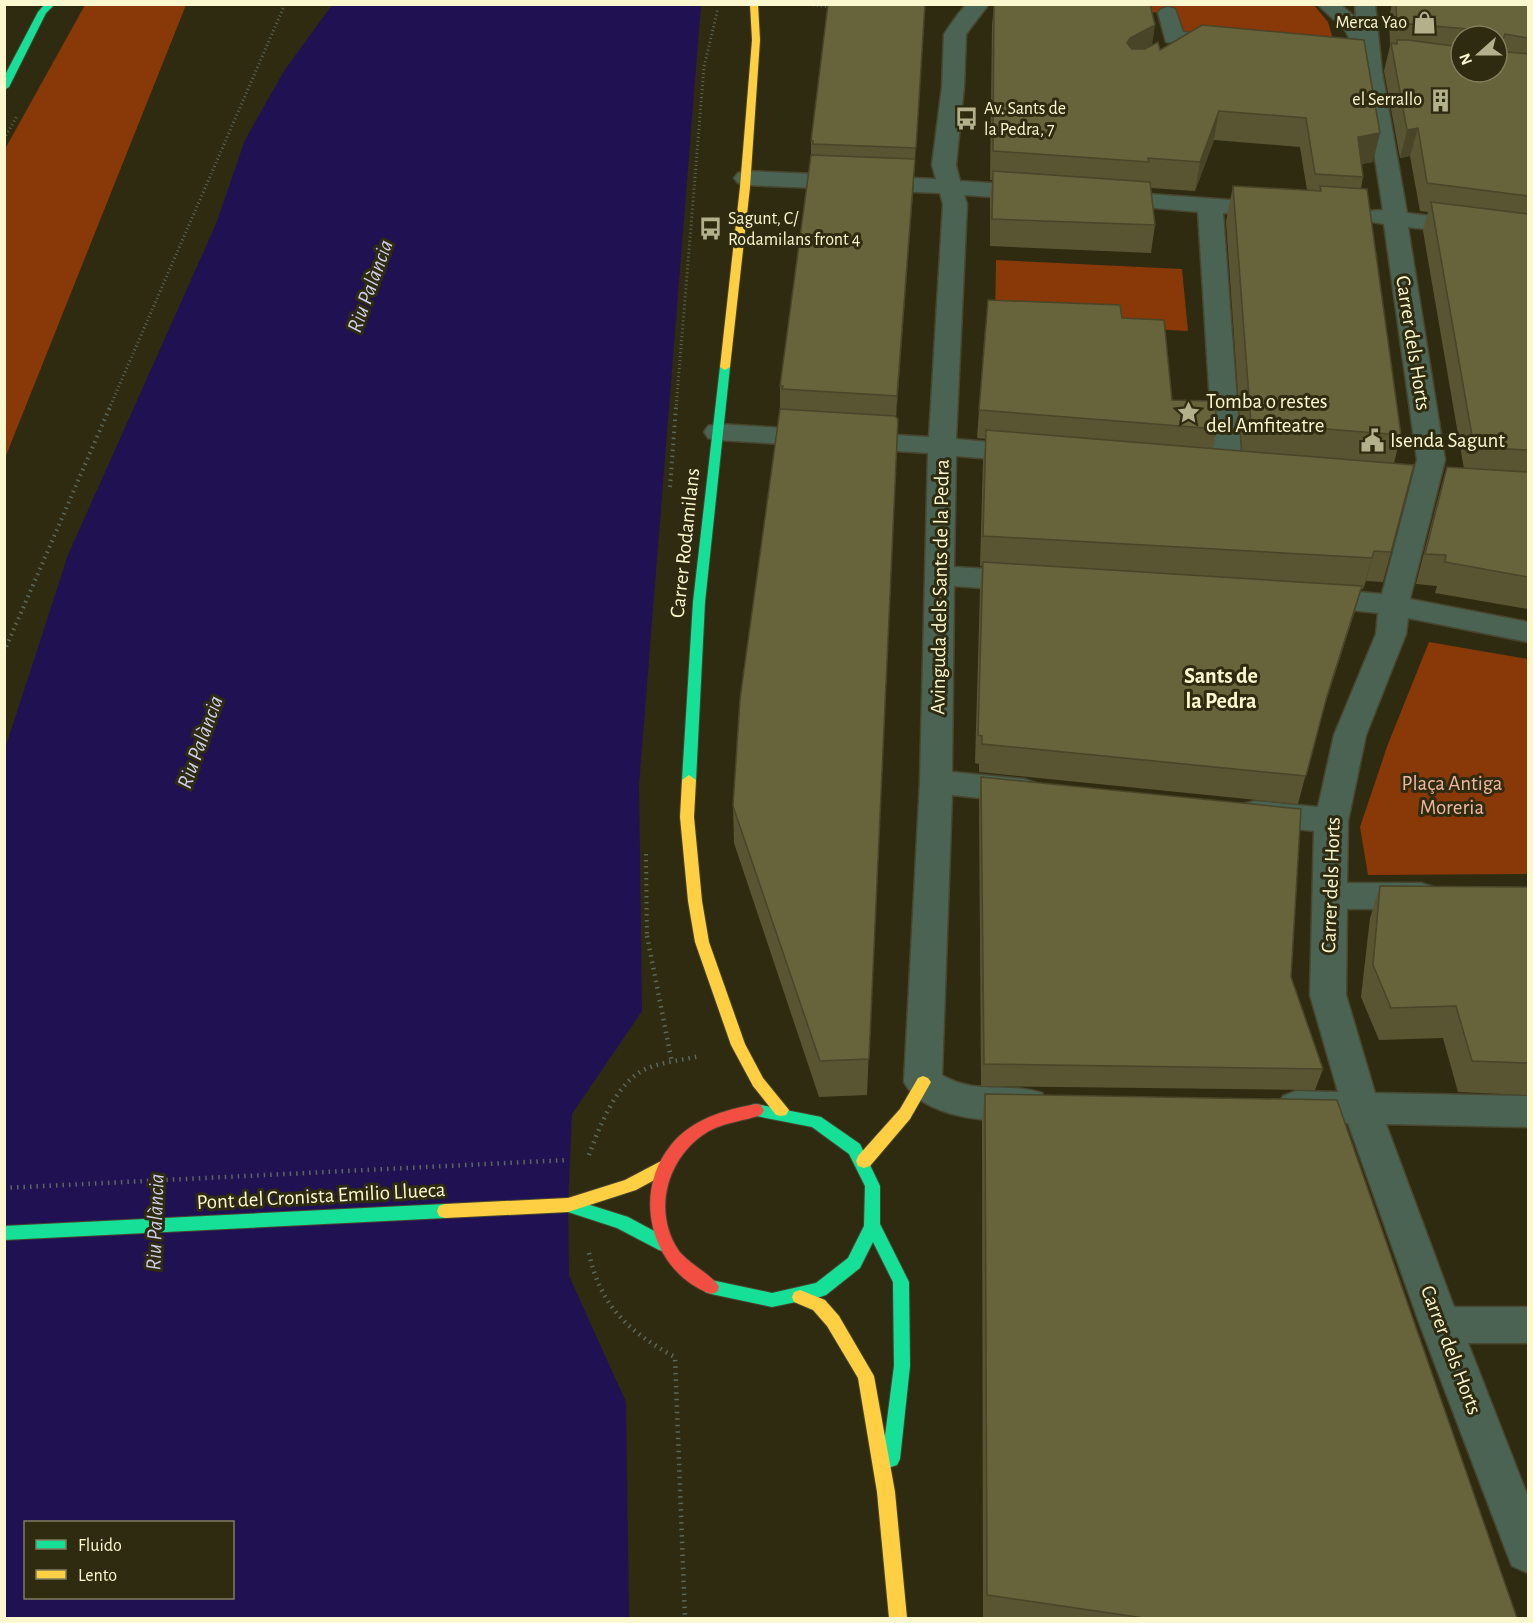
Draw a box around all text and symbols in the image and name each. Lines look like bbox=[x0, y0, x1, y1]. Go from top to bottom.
shop icon: Merca Yao bbox=[1412, 10, 1438, 36]
place label: Merca Yao bbox=[1336, 14, 1407, 32]
north arrow bbox=[1449, 24, 1509, 84]
text: N bbox=[1456, 51, 1475, 67]
building icon: el Serrallo bbox=[1427, 87, 1453, 113]
place label: el Serrallo bbox=[1352, 91, 1422, 109]
place label: Av. Sants de la Pedra, 7 bbox=[984, 100, 1066, 139]
bus stop icon: Av. Sants de la Pedra, 7 bbox=[953, 106, 979, 132]
place label: Sagunt, C/ Rodamilans front 4 bbox=[728, 210, 861, 249]
bus stop icon: Sagunt, C/ Rodamilans front 4 bbox=[697, 216, 723, 242]
water label: Riu Palància bbox=[343, 237, 397, 335]
street label: Carrer dels Horts bbox=[1392, 274, 1434, 412]
place label: Tomba o restes del Amfiteatre bbox=[1206, 391, 1328, 436]
place icon: Tomba o restes del Amfiteatre bbox=[1175, 400, 1201, 426]
public building icon: Isenda Sagunt bbox=[1359, 427, 1385, 453]
place label: Isenda Sagunt bbox=[1390, 430, 1505, 451]
street label: Avinguda dels Sants de la Pedra bbox=[927, 459, 953, 715]
street label: Carrer Rodamilans bbox=[667, 467, 703, 619]
district label: Sants de la Pedra bbox=[1184, 665, 1258, 712]
water label: Riu Palància bbox=[173, 693, 227, 791]
park label: Plaça Antiga Moreria bbox=[1401, 773, 1503, 818]
street label: Carrer dels Horts bbox=[1318, 817, 1344, 953]
water label: Riu Palància bbox=[142, 1173, 168, 1271]
street label: Pont del Cronista Emilio Llueca bbox=[196, 1179, 446, 1213]
street label: Carrer dels Horts bbox=[1417, 1283, 1485, 1417]
legend bbox=[24, 1521, 234, 1599]
text: Fluido bbox=[78, 1537, 122, 1555]
text: Lento bbox=[78, 1567, 117, 1585]

